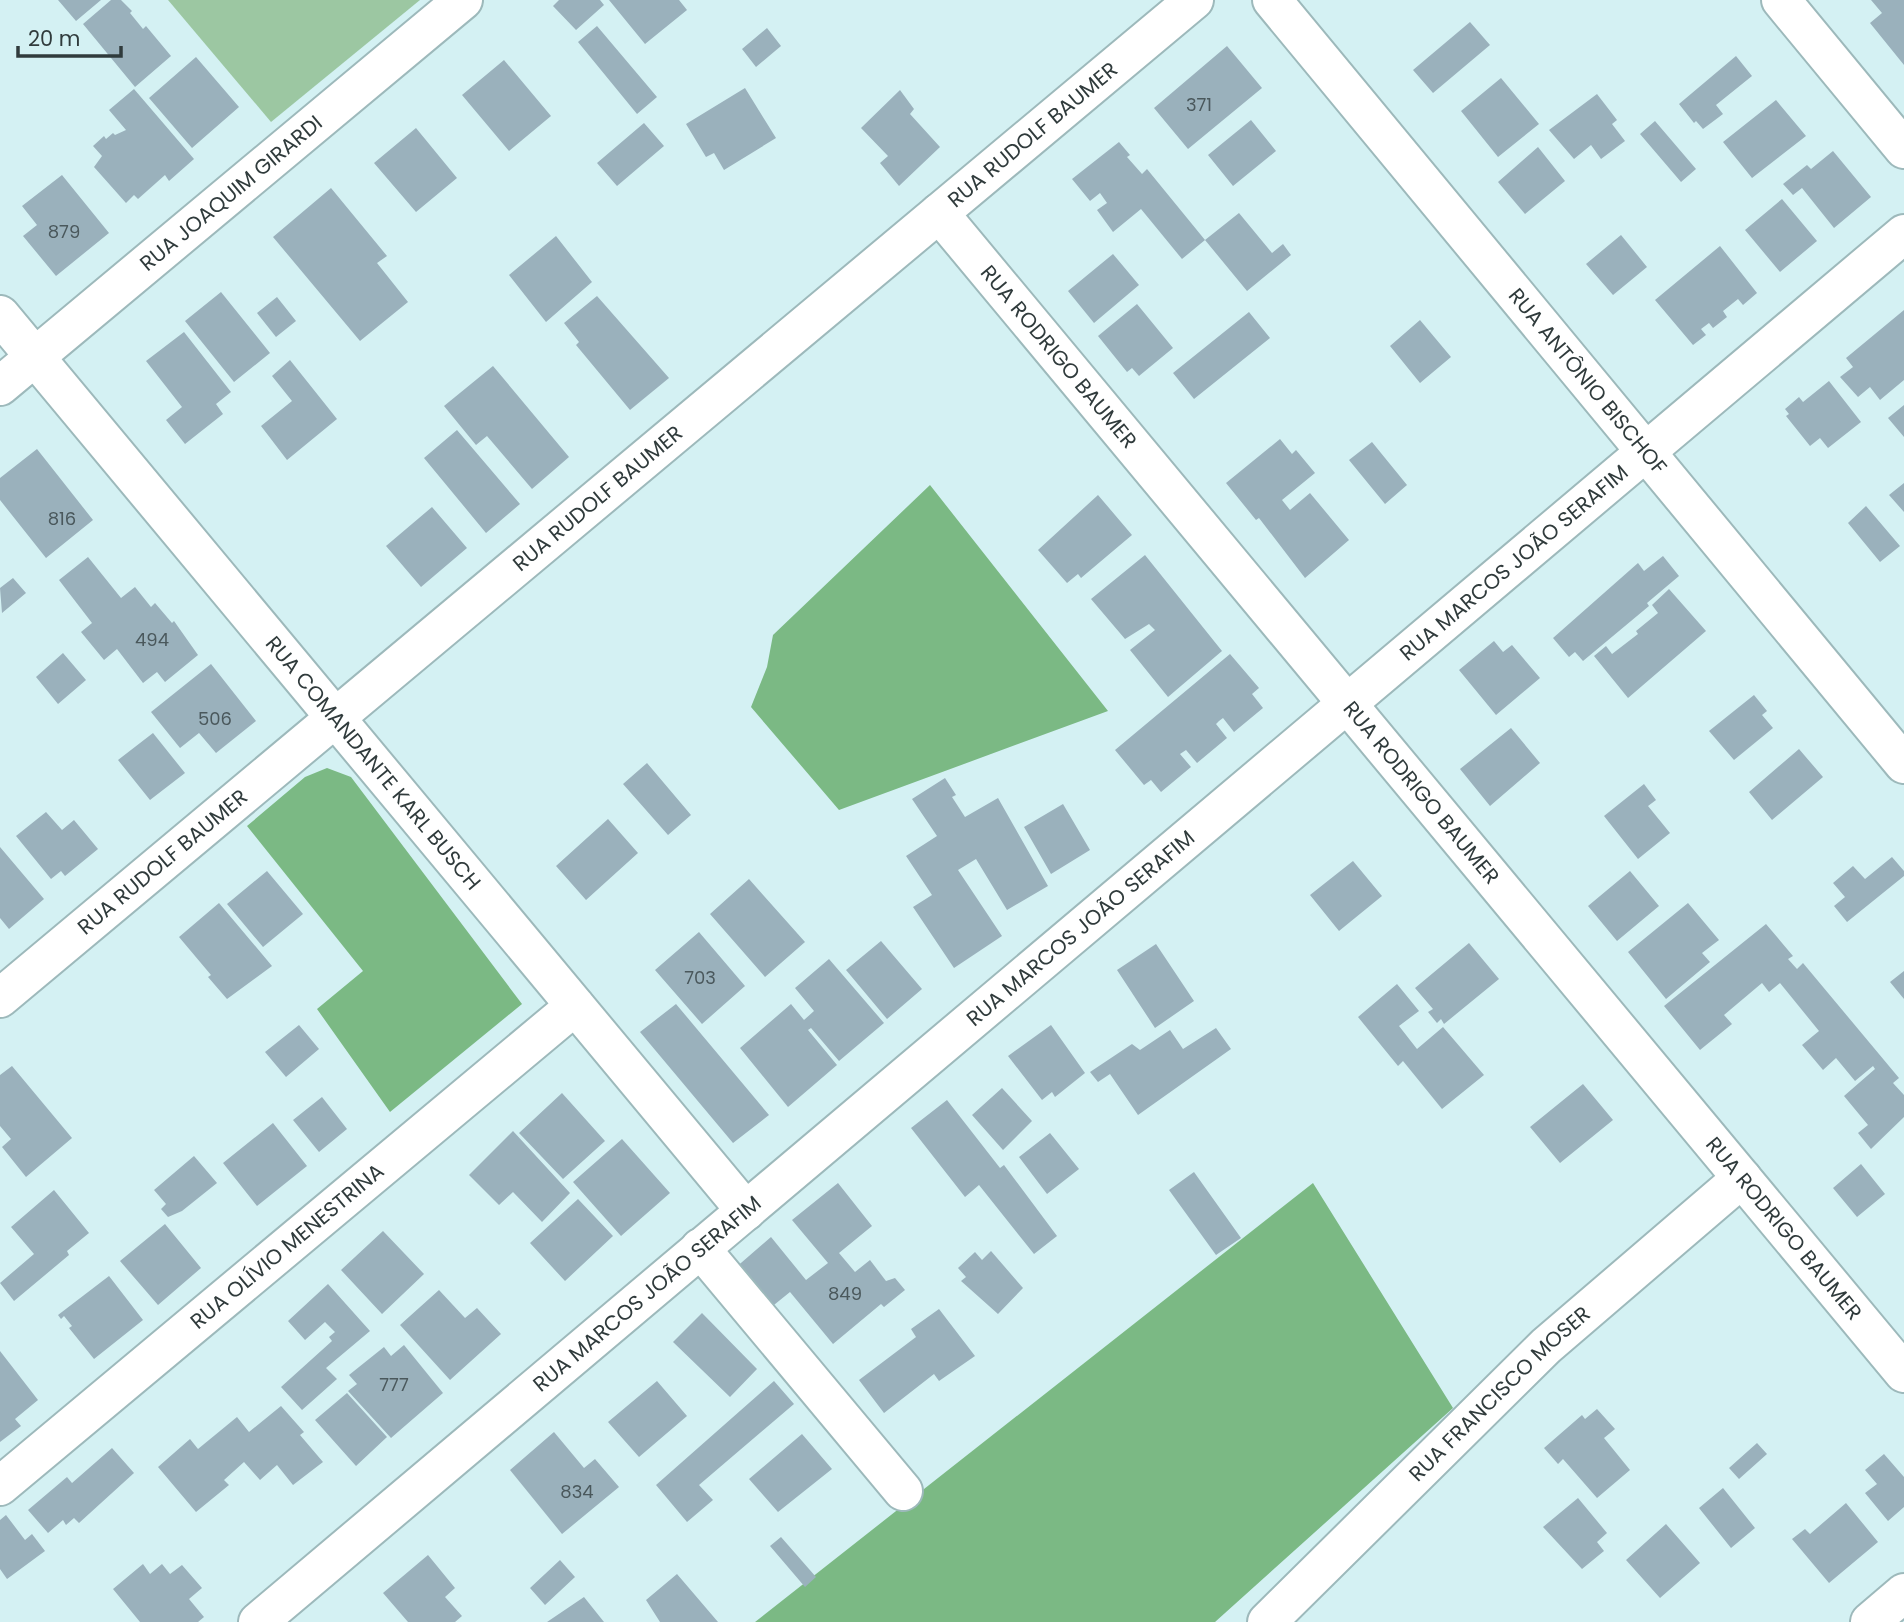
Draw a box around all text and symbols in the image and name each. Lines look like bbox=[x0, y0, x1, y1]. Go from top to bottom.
scale bar bbox=[18, 14, 121, 58]
text: 20 m bbox=[28, 24, 81, 53]
street label: RUA RUDOLF BAUMER bbox=[941, 55, 1124, 214]
house number: 371 bbox=[1186, 92, 1212, 117]
street label: RUA JOAQUIM GIRARDI bbox=[133, 108, 328, 277]
house number: 879 bbox=[48, 219, 80, 244]
street label: RUA RODRIGO BAUMER bbox=[974, 259, 1144, 454]
street label: RUA ANTÔNIO BISCHOF bbox=[1502, 282, 1674, 480]
street label: RUA RUDOLF BAUMER bbox=[506, 419, 688, 578]
street label: RUA MARCOS JOÃO SERAFIM bbox=[1393, 458, 1634, 667]
house number: 816 bbox=[48, 506, 76, 531]
house number: 494 bbox=[135, 627, 169, 652]
street label: RUA COMANDANTE KARL BUSCH bbox=[259, 630, 488, 896]
street label: RUA RODRIGO BAUMER bbox=[1337, 695, 1506, 890]
house number: 506 bbox=[198, 706, 232, 731]
street label: RUA RUDOLF BAUMER bbox=[71, 782, 253, 941]
street label: RUA MARCOS JOÃO SERAFIM bbox=[960, 823, 1201, 1033]
house number: 703 bbox=[684, 965, 716, 990]
street label: RUA RODRIGO BAUMER bbox=[1699, 1130, 1869, 1326]
street label: RUA OLÍVIO MENESTRINA bbox=[184, 1157, 390, 1335]
street label: RUA MARCOS JOÃO SERAFIM bbox=[526, 1189, 767, 1398]
house number: 849 bbox=[828, 1281, 862, 1306]
street label: RUA FRANCISCO MOSER bbox=[1402, 1299, 1596, 1488]
house number: 777 bbox=[379, 1372, 409, 1397]
house number: 834 bbox=[560, 1479, 594, 1504]

